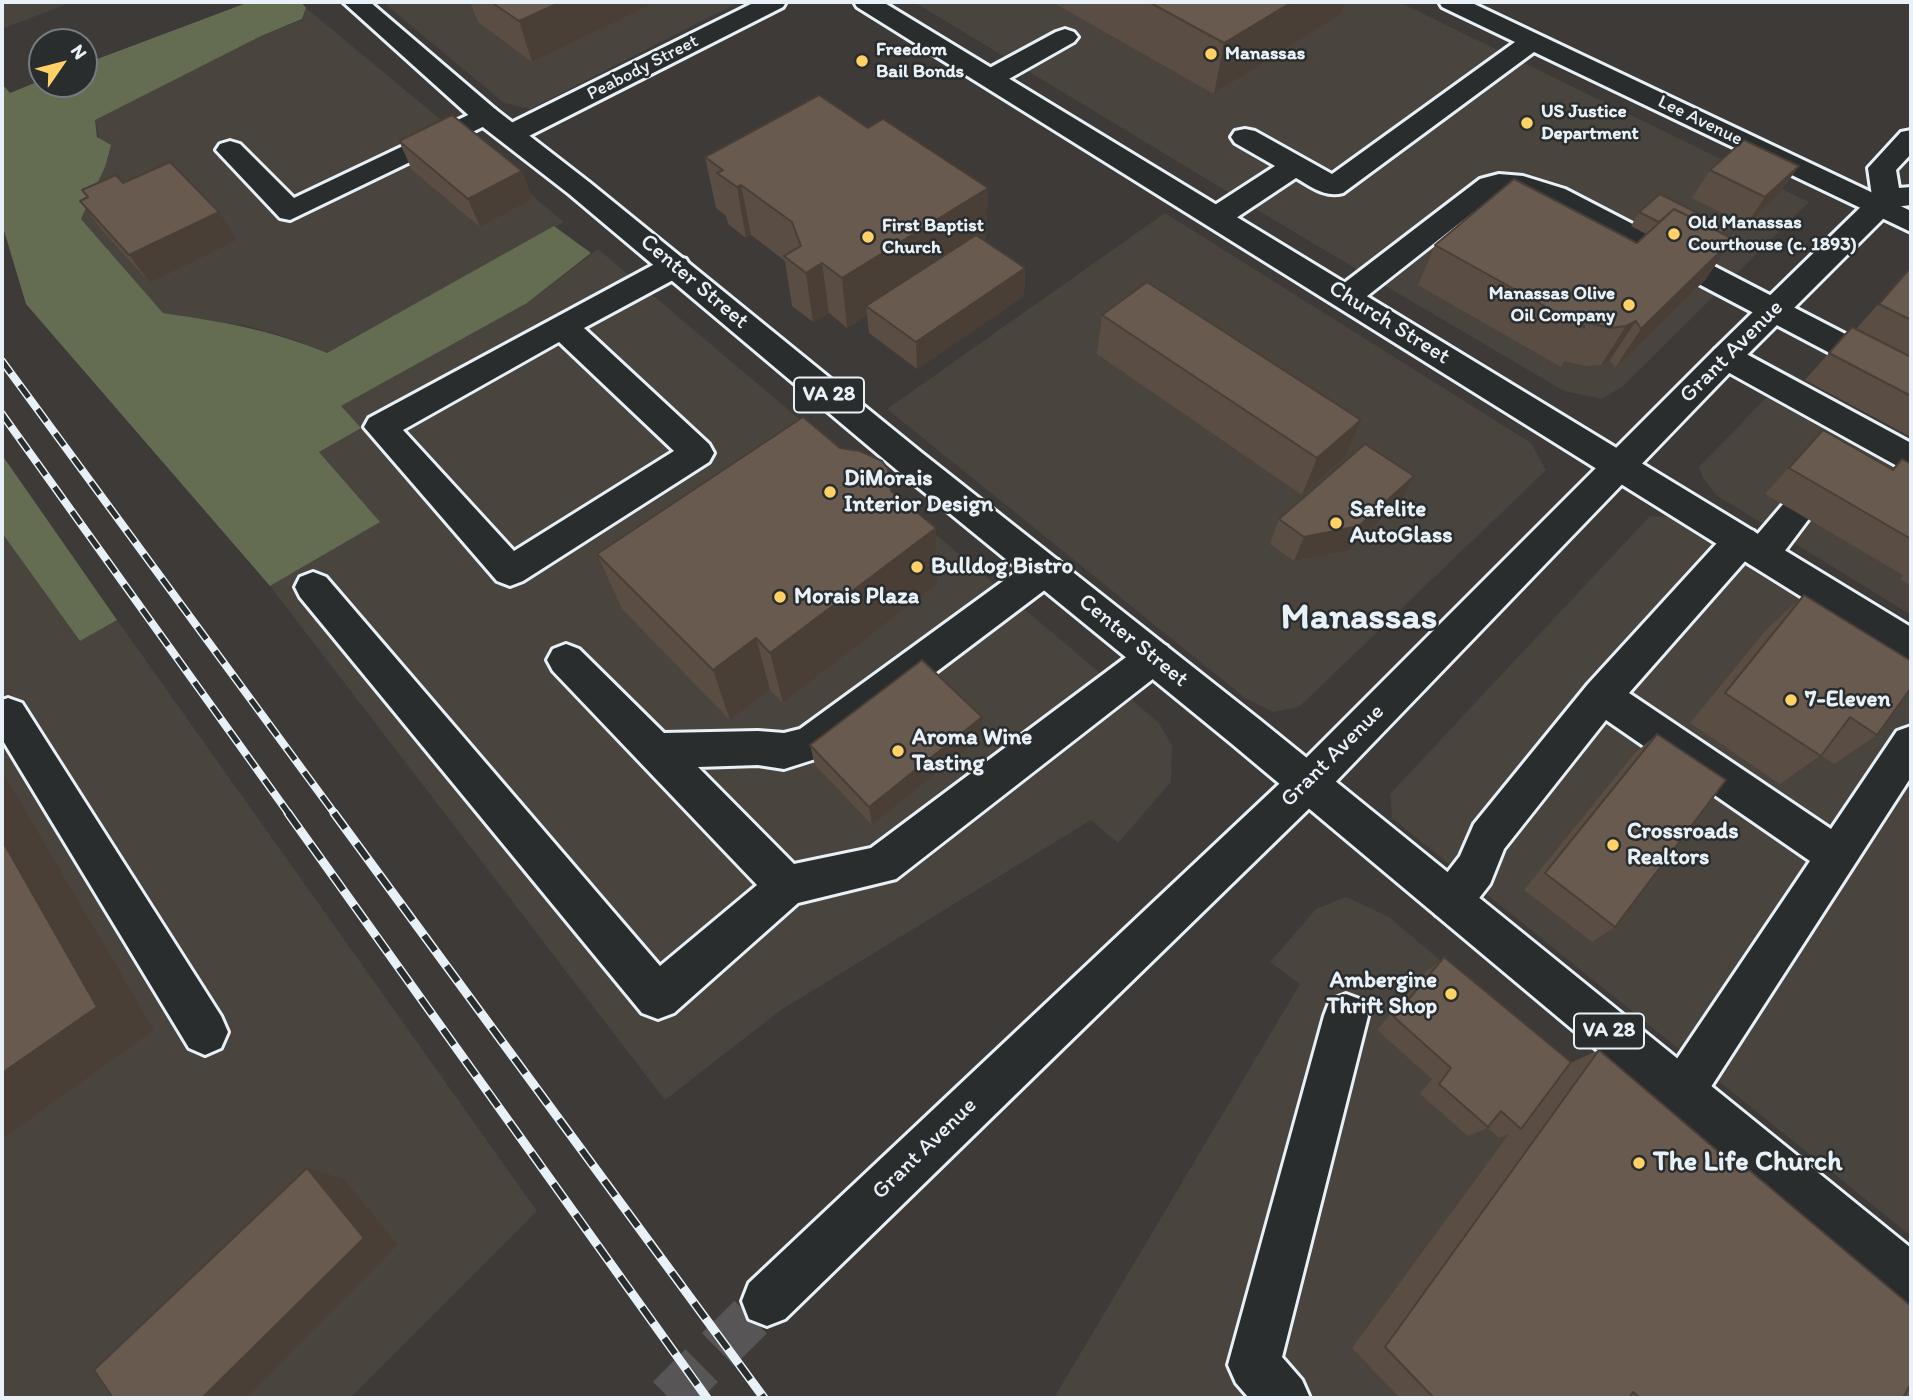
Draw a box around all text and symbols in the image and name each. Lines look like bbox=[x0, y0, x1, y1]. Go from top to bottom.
north arrow bbox=[28, 28, 98, 98]
street label: Peabody Street bbox=[584, 30, 702, 106]
place label: Freedom Bail Bonds bbox=[876, 39, 964, 83]
text: N bbox=[66, 40, 92, 64]
place label: Manassas bbox=[1225, 43, 1305, 65]
marker: Manassas bbox=[1203, 46, 1219, 62]
marker: Freedom Bail Bonds bbox=[854, 53, 870, 69]
street label: Lee Avenue bbox=[1654, 91, 1746, 151]
place label: US Justice Department bbox=[1541, 101, 1639, 145]
marker: US Justice Department bbox=[1519, 115, 1535, 131]
place label: Old Manassas Courthouse (c. 1893) bbox=[1688, 212, 1857, 256]
place label: First Baptist Church bbox=[882, 215, 984, 259]
marker: Old Manassas Courthouse (c. 1893) bbox=[1666, 226, 1682, 242]
street label: Center Street bbox=[634, 229, 754, 335]
marker: First Baptist Church bbox=[860, 229, 876, 245]
street label: Church Street bbox=[1323, 275, 1455, 371]
place label: Manassas Olive Oil Company bbox=[1489, 283, 1615, 327]
street label: Grant Avenue bbox=[1675, 295, 1789, 409]
marker: Manassas Olive Oil Company bbox=[1621, 297, 1637, 313]
road number: VA 28 bbox=[794, 378, 864, 412]
place label: DiMorais Interior Design bbox=[844, 465, 993, 519]
marker: DiMorais Interior Design bbox=[822, 484, 838, 500]
place label: Safelite AutoGlass bbox=[1350, 496, 1452, 550]
marker: Safelite AutoGlass bbox=[1328, 515, 1344, 531]
place label: Bulldog Bistro bbox=[931, 553, 1073, 581]
marker: Bulldog Bistro bbox=[909, 559, 925, 575]
place label: Morais Plaza bbox=[794, 583, 919, 611]
street label: Center Street bbox=[1072, 588, 1194, 694]
marker: Morais Plaza bbox=[772, 589, 788, 605]
district label: Manassas bbox=[1281, 597, 1437, 641]
place label: 7-Eleven bbox=[1805, 686, 1890, 714]
marker: 7-Eleven bbox=[1783, 692, 1799, 708]
street label: Grant Avenue bbox=[1276, 699, 1390, 813]
place label: Aroma Wine Tasting bbox=[912, 724, 1032, 778]
marker: Aroma Wine Tasting bbox=[890, 743, 906, 759]
place label: Crossroads Realtors bbox=[1627, 818, 1738, 872]
marker: Crossroads Realtors bbox=[1605, 837, 1621, 853]
place label: Ambergine Thrift Shop bbox=[1327, 967, 1437, 1021]
marker: Ambergine Thrift Shop bbox=[1443, 986, 1459, 1002]
road number: VA 28 bbox=[1574, 1014, 1644, 1048]
street label: Grant Avenue bbox=[867, 1092, 983, 1206]
place label: The Life Church bbox=[1653, 1146, 1842, 1180]
marker: The Life Church bbox=[1631, 1155, 1647, 1171]

